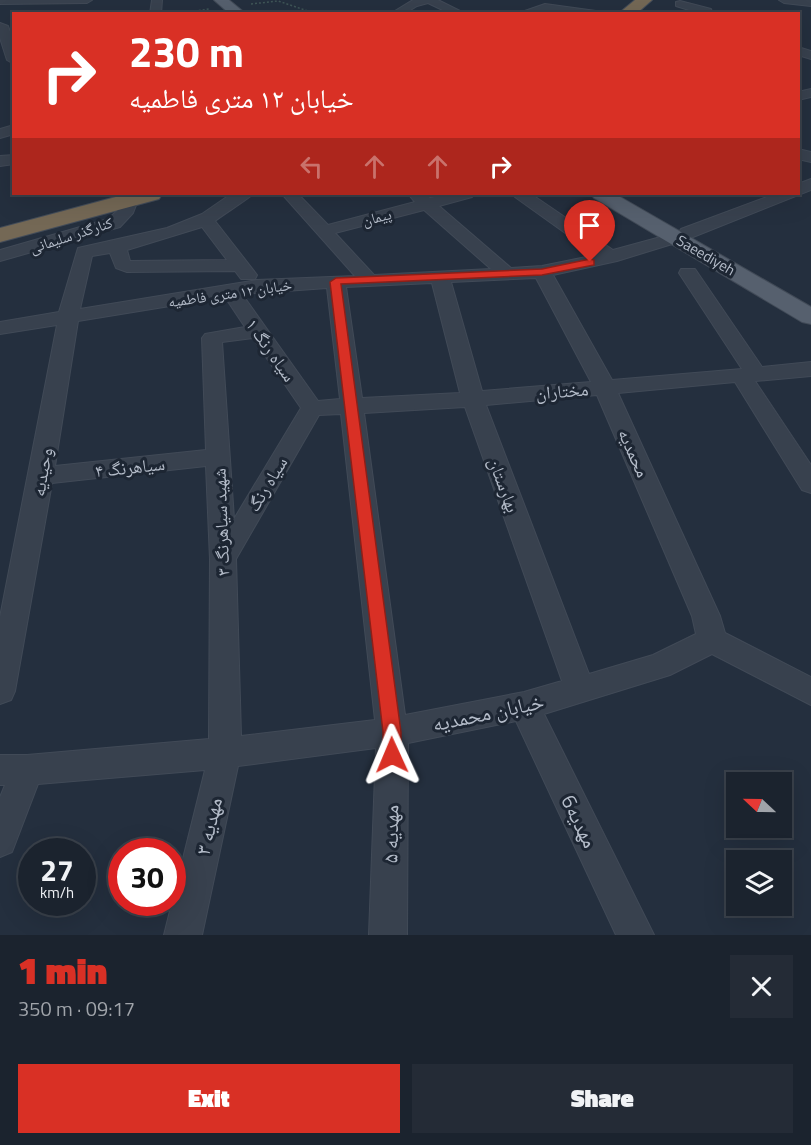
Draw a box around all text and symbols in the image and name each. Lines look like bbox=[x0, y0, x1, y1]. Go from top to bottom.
text: 230 m bbox=[129, 19, 244, 83]
icon: right bbox=[30, 36, 108, 114]
text: خیابان ۱۲ متری فاطمیه bbox=[129, 77, 354, 118]
icon: left bbox=[295, 150, 328, 183]
icon: ahead bbox=[358, 150, 391, 183]
icon: ahead bbox=[421, 150, 454, 183]
icon: right bbox=[484, 150, 517, 183]
pin bbox=[564, 200, 615, 262]
street label: پیمان bbox=[360, 202, 394, 232]
icon: arrive bbox=[573, 209, 606, 242]
street label: کنارگذر سلیمانی bbox=[27, 211, 115, 259]
street label: Saeediyeh bbox=[672, 229, 740, 281]
street label: خیابان ۱۲ متری فاطمیه bbox=[167, 273, 294, 313]
street label: سیاه رنگ ۱ bbox=[239, 313, 303, 387]
street label: مختاران bbox=[534, 375, 590, 407]
street label: محمدیه bbox=[611, 424, 657, 482]
street label: وحیدیه bbox=[24, 445, 60, 499]
street label: سیاهرنگ ۴ bbox=[94, 450, 166, 484]
street label: سیاه رنگ bbox=[240, 451, 294, 517]
street label: بهارستان bbox=[482, 454, 526, 516]
street label: شهید سیاهرنگ ۳ bbox=[206, 468, 236, 576]
street label: خیابان محمدیه bbox=[429, 685, 547, 739]
position arrow bbox=[360, 723, 424, 787]
north arrow bbox=[726, 772, 792, 838]
map controls bbox=[726, 772, 792, 916]
street label: مهدیه6 bbox=[553, 789, 607, 853]
street label: مهدیه ۳ bbox=[186, 794, 230, 858]
street label: مهدیه ۵ bbox=[373, 805, 407, 863]
speed limit sign: 30 bbox=[108, 838, 186, 916]
text: 27 bbox=[40, 847, 74, 893]
button: layers bbox=[726, 850, 792, 916]
text: km/h bbox=[40, 881, 74, 904]
text: 1 min bbox=[18, 943, 107, 998]
button: close bbox=[730, 955, 793, 1018]
text: 350 m · 09:17 bbox=[18, 993, 135, 1024]
button: Exit bbox=[18, 1064, 400, 1133]
button: Share bbox=[412, 1064, 793, 1133]

